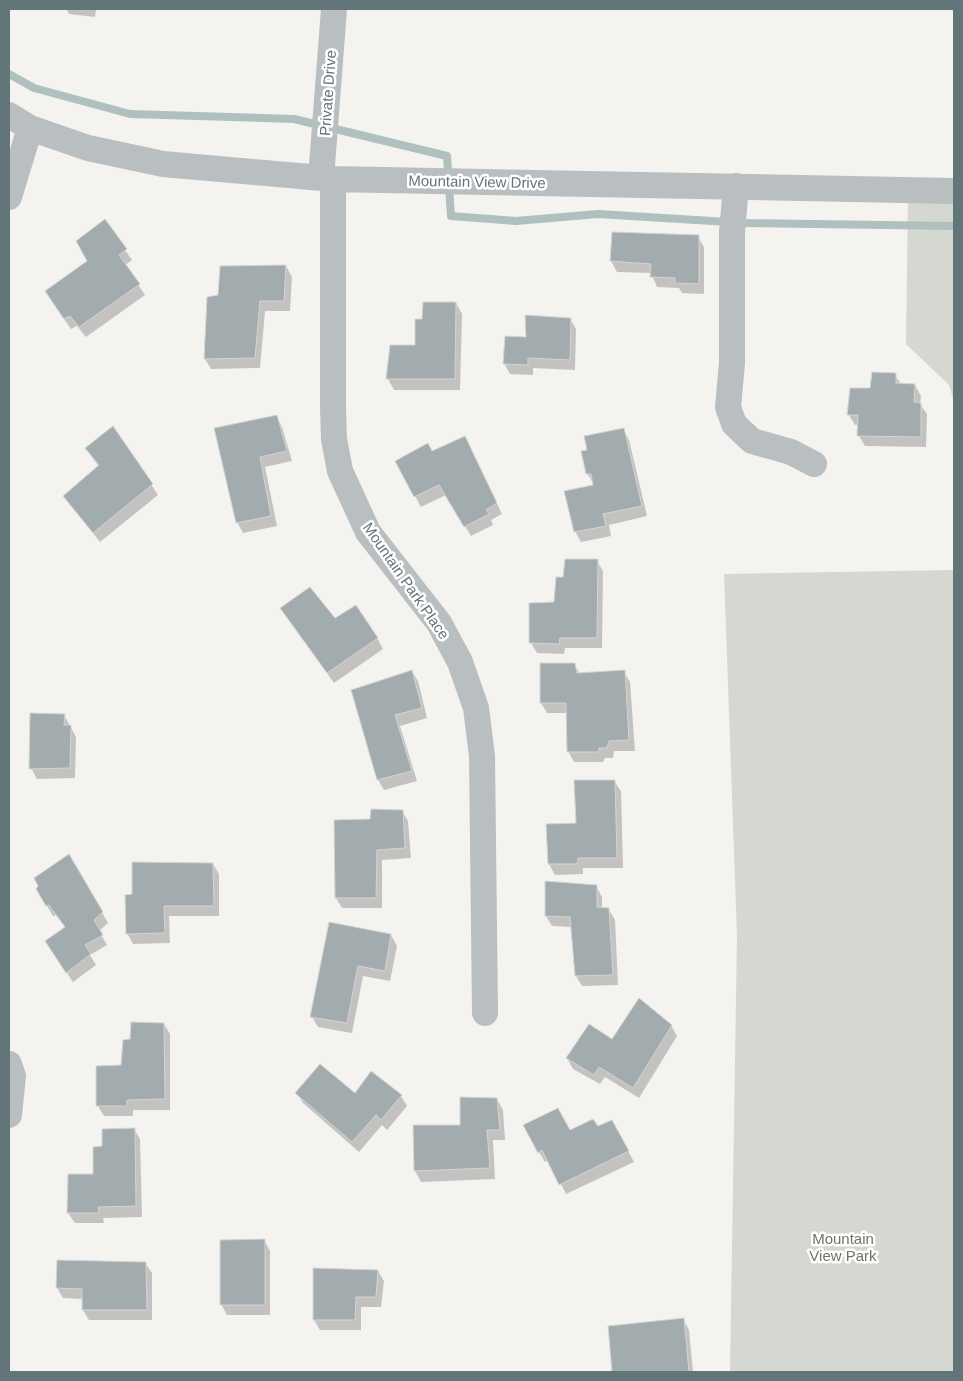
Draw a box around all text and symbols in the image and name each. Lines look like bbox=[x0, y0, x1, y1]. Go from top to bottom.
street label: Private Drive bbox=[316, 50, 339, 136]
street label: Mountain View Drive bbox=[408, 172, 546, 191]
street label: Mountain Park Place bbox=[360, 519, 453, 642]
park label: Mountain View Park bbox=[809, 1230, 877, 1264]

